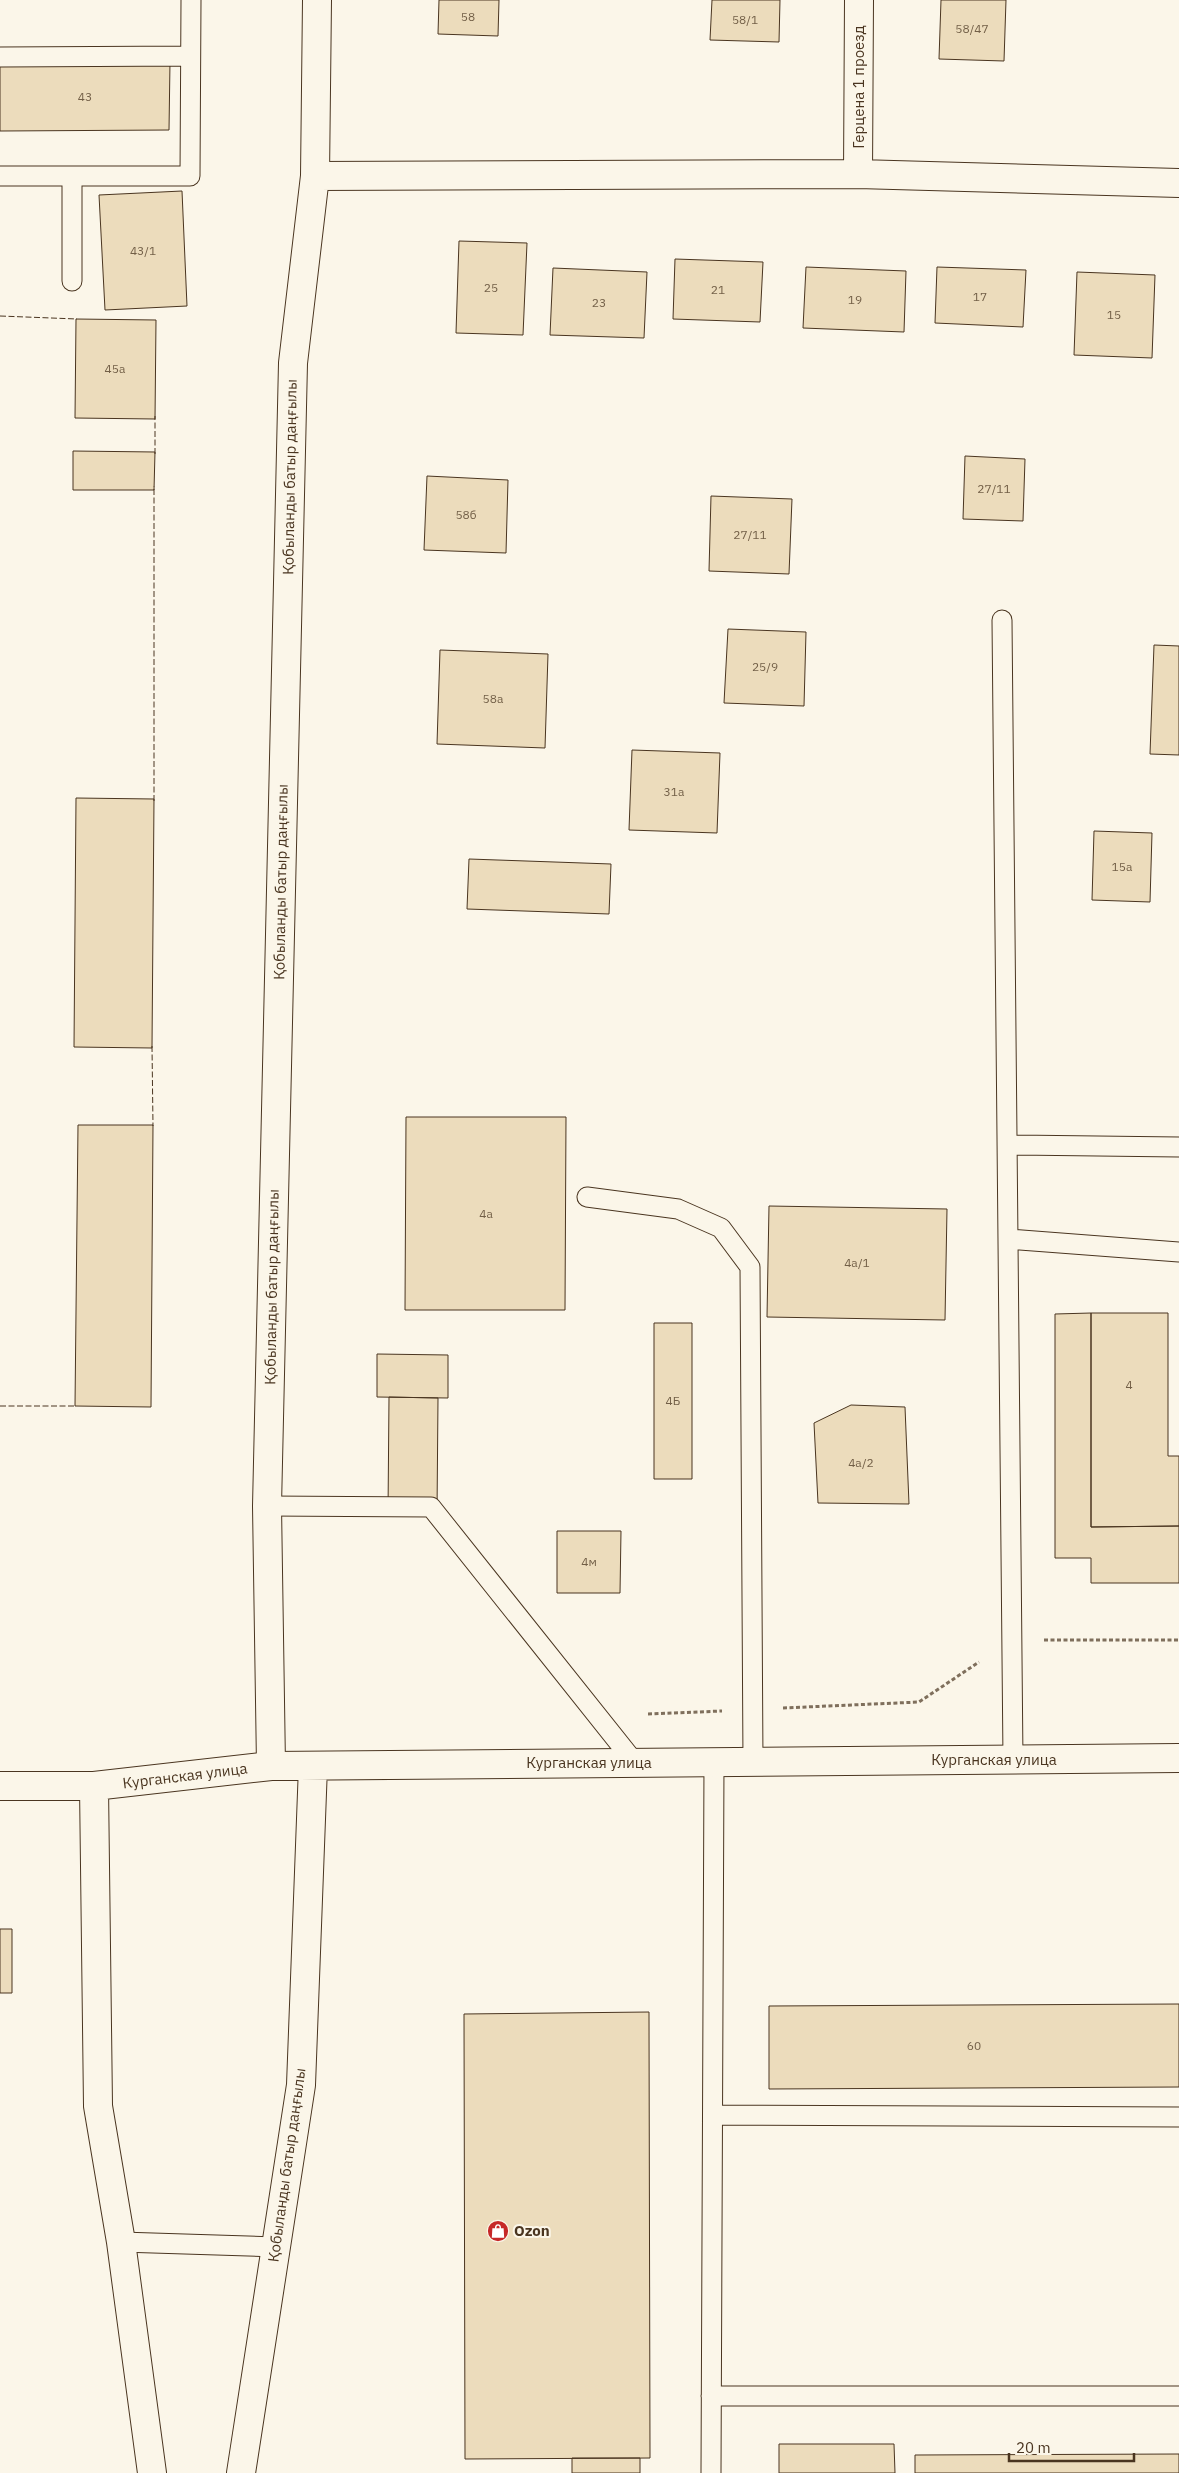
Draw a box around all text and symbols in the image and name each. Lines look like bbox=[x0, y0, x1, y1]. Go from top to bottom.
house number: 58 bbox=[461, 9, 475, 24]
house number: 58/1 bbox=[732, 12, 758, 27]
house number: 58/47 bbox=[955, 21, 989, 36]
street label: Герцена 1 проезд bbox=[849, 25, 868, 149]
house number: 43 bbox=[78, 89, 92, 104]
house number: 43/1 bbox=[130, 243, 156, 258]
house number: 25 bbox=[484, 280, 498, 295]
house number: 21 bbox=[711, 282, 725, 297]
house number: 17 bbox=[973, 289, 987, 304]
house number: 19 bbox=[848, 292, 862, 307]
house number: 23 bbox=[592, 295, 606, 310]
house number: 15 bbox=[1107, 307, 1121, 322]
house number: 45а bbox=[105, 361, 126, 376]
street label: Қобыланды батыр даңғылы bbox=[278, 379, 301, 575]
house number: 27/11 bbox=[977, 481, 1011, 496]
house number: 58б bbox=[455, 507, 477, 522]
house number: 27/11 bbox=[733, 527, 767, 542]
house number: 25/9 bbox=[752, 659, 778, 674]
house number: 58а bbox=[483, 691, 504, 706]
street label: Қобыланды батыр даңғылы bbox=[269, 784, 292, 980]
house number: 31а bbox=[664, 784, 685, 799]
house number: 15а bbox=[1112, 859, 1133, 874]
street label: Қобыланды батыр даңғылы bbox=[260, 1189, 283, 1385]
house number: 4а bbox=[479, 1206, 493, 1221]
house number: 4а/1 bbox=[844, 1255, 870, 1270]
house number: 4 bbox=[1125, 1377, 1133, 1392]
house number: 4Б bbox=[666, 1393, 680, 1408]
house number: 4а/2 bbox=[848, 1455, 874, 1470]
house number: 4м bbox=[581, 1554, 597, 1569]
street label: Курганская улица bbox=[931, 1750, 1057, 1769]
street label: Курганская улица bbox=[526, 1753, 652, 1772]
street label: Курганская улица bbox=[121, 1758, 248, 1793]
house number: 60 bbox=[967, 2038, 981, 2053]
street label: Қобыланды батыр даңғылы bbox=[263, 2067, 310, 2263]
shop icon: Ozon bbox=[486, 2219, 510, 2243]
place label: Ozon bbox=[514, 2221, 550, 2240]
scale bar bbox=[1009, 2430, 1134, 2462]
text: 20 m bbox=[1016, 2438, 1051, 2457]

